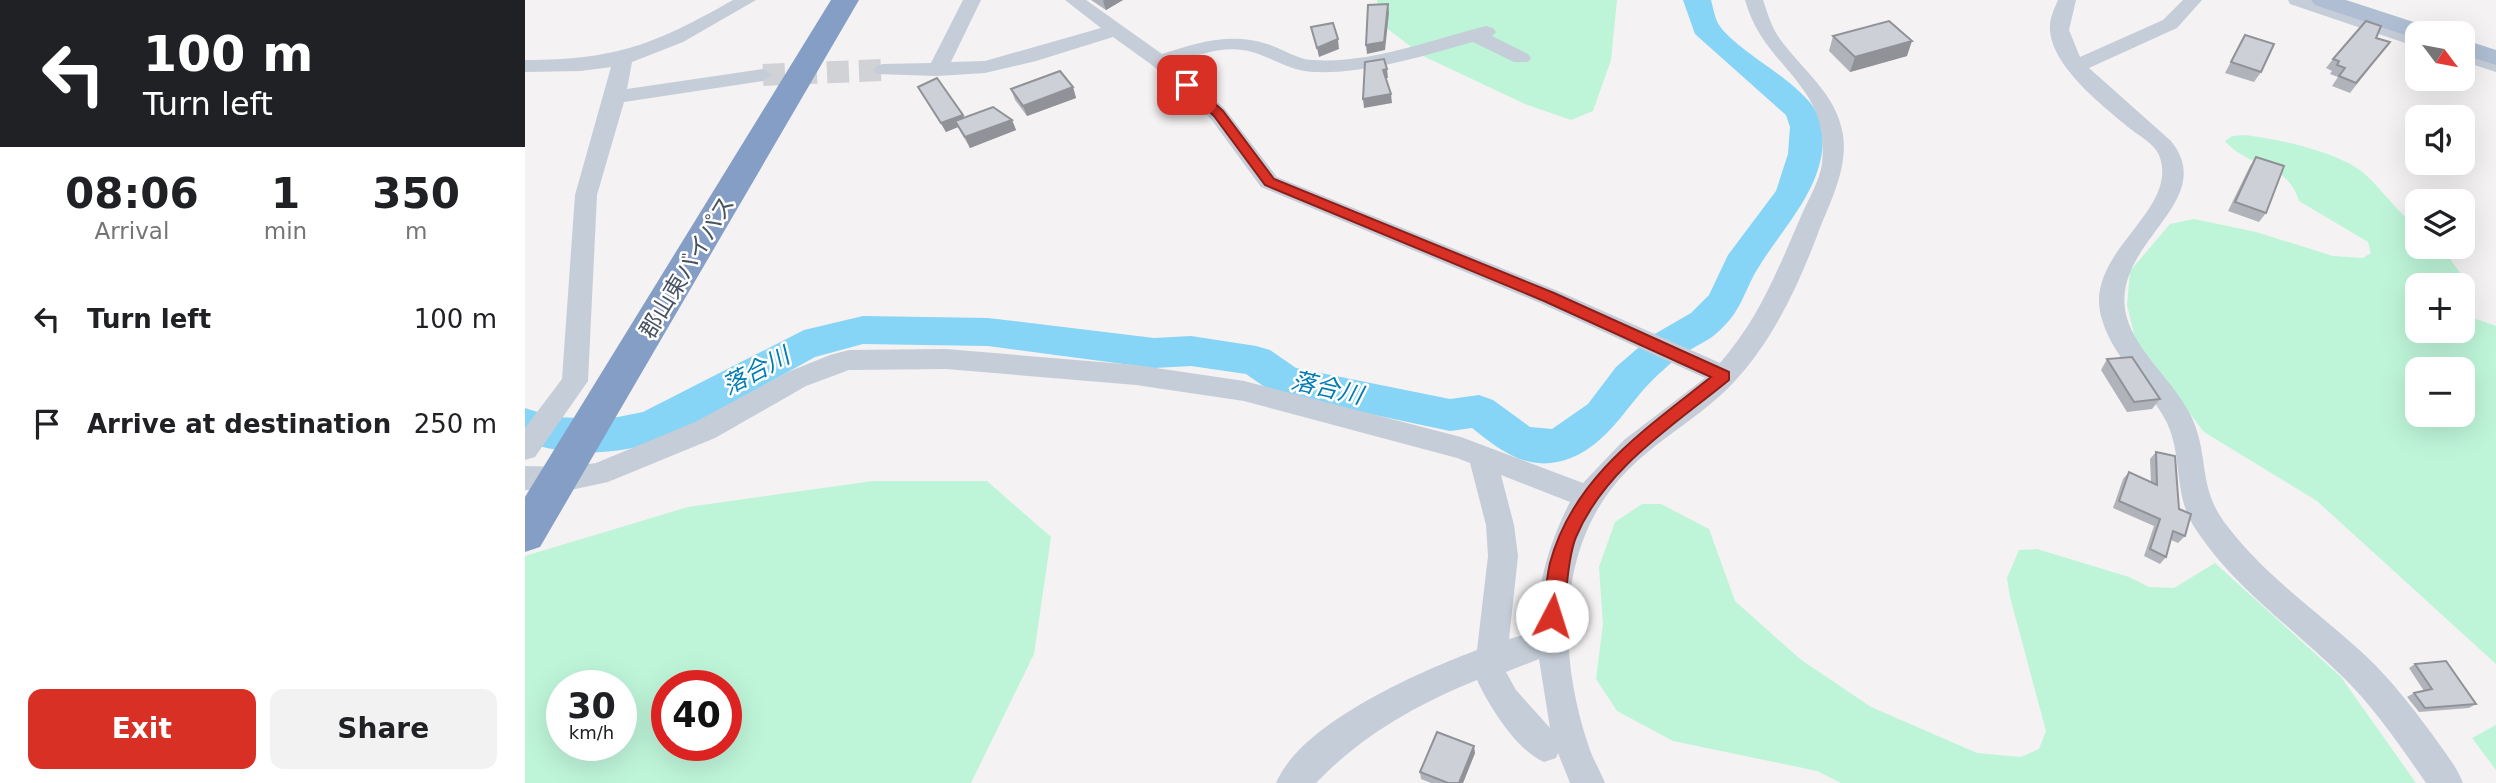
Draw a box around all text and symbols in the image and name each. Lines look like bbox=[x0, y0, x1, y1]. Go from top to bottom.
north arrow bbox=[2405, 21, 2475, 91]
map controls bbox=[2405, 21, 2475, 427]
text: 100 m bbox=[143, 26, 313, 83]
icon: left bbox=[28, 28, 119, 119]
pin bbox=[1157, 55, 1217, 115]
icon: arrive bbox=[1168, 66, 1206, 104]
text: Turn left bbox=[143, 85, 273, 123]
button: sound bbox=[2405, 105, 2475, 175]
text: 08:06 bbox=[65, 169, 199, 218]
text: 1 bbox=[271, 169, 300, 218]
text: 350 bbox=[372, 169, 460, 218]
button: layers bbox=[2405, 189, 2475, 259]
street label: 郡山東バイパス bbox=[635, 191, 739, 343]
text: Arrival bbox=[95, 218, 169, 244]
text: min bbox=[264, 218, 307, 244]
text: m bbox=[405, 218, 427, 244]
button: + bbox=[2405, 273, 2475, 343]
icon: left bbox=[28, 300, 66, 338]
text: Turn left bbox=[87, 304, 211, 334]
text: 100 m bbox=[414, 304, 497, 334]
water label: 落合川 bbox=[718, 340, 797, 400]
button: − bbox=[2405, 357, 2475, 427]
water label: 落合川 bbox=[1289, 366, 1368, 410]
icon: arrive bbox=[28, 405, 66, 443]
text: Arrive at destination bbox=[87, 409, 391, 439]
text: 250 m bbox=[414, 409, 497, 439]
position arrow bbox=[1515, 579, 1589, 653]
speed limit sign: 40 bbox=[651, 670, 742, 761]
text: 30 bbox=[567, 686, 616, 726]
button: Exit bbox=[28, 689, 256, 769]
button: Share bbox=[270, 689, 497, 769]
text: km/h bbox=[569, 722, 614, 743]

